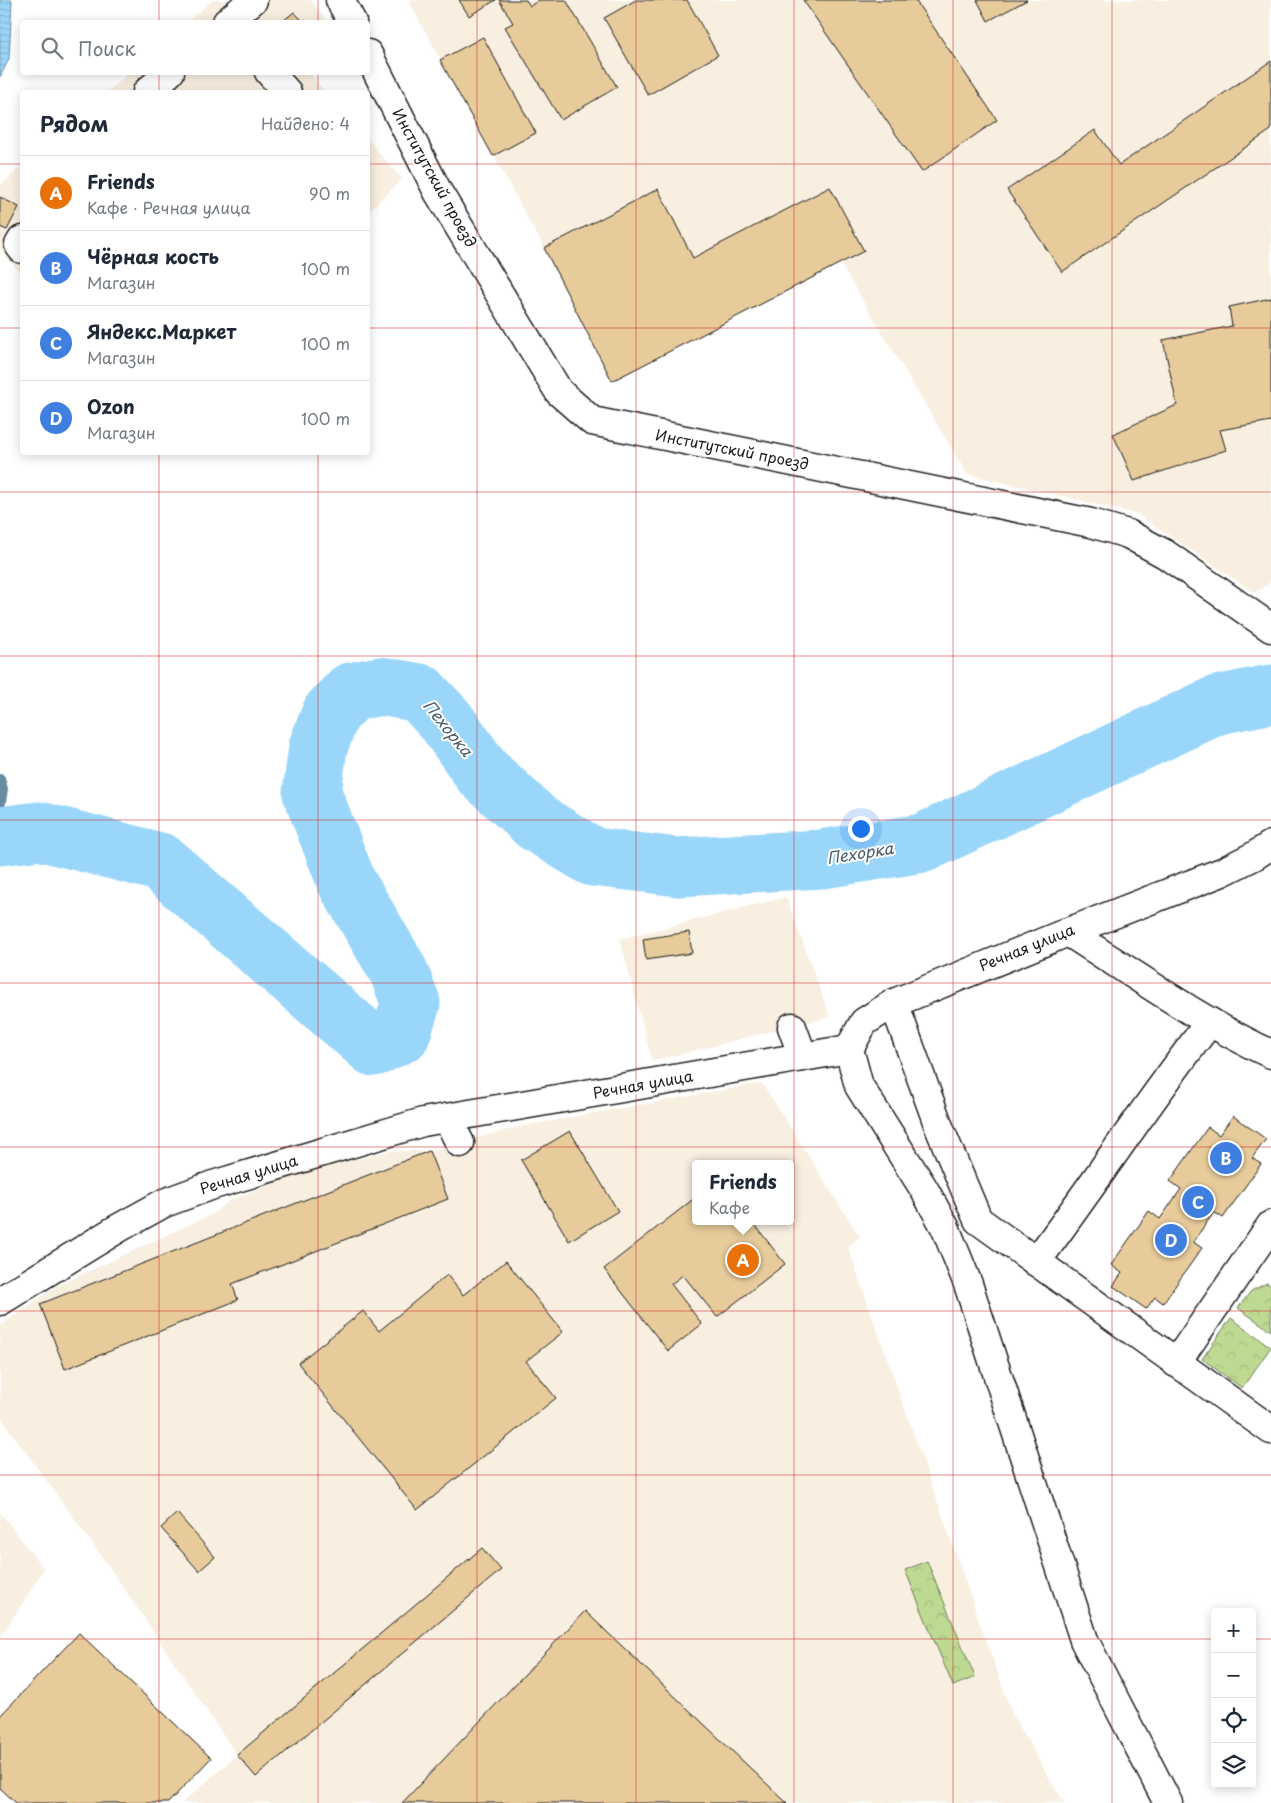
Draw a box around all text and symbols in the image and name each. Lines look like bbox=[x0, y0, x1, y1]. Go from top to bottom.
search box bbox=[20, 20, 370, 75]
icon: search bbox=[38, 34, 66, 62]
text: Поиск bbox=[78, 34, 136, 62]
street label: Институтский проезд bbox=[387, 103, 483, 251]
text: Рядом bbox=[40, 107, 108, 139]
text: Найдено: 4 bbox=[261, 111, 350, 135]
text: Friends bbox=[87, 167, 155, 195]
text: A bbox=[50, 181, 62, 205]
text: 90 m bbox=[309, 181, 350, 205]
text: Кафе · Речная улица bbox=[87, 195, 250, 219]
text: Чёрная кость bbox=[87, 242, 219, 270]
text: B bbox=[51, 256, 61, 280]
text: 100 m bbox=[301, 256, 350, 280]
text: Магазин bbox=[87, 270, 156, 294]
text: Яндекс.Маркет bbox=[87, 317, 236, 345]
text: C bbox=[50, 331, 62, 355]
text: 100 m bbox=[301, 331, 350, 355]
text: Магазин bbox=[87, 345, 156, 369]
text: Ozon bbox=[87, 392, 135, 420]
text: D bbox=[50, 406, 62, 430]
text: 100 m bbox=[301, 406, 350, 430]
text: Магазин bbox=[87, 420, 156, 444]
street label: Институтский проезд bbox=[653, 422, 811, 475]
water label: Пехорка bbox=[418, 694, 480, 762]
your location bbox=[848, 816, 874, 842]
water label: Пехорка bbox=[825, 835, 896, 869]
street label: Речная улица bbox=[975, 917, 1078, 976]
street label: Речная улица bbox=[591, 1063, 695, 1104]
pin: B bbox=[1210, 1139, 1242, 1177]
street label: Речная улица bbox=[197, 1148, 301, 1199]
popup bbox=[692, 1160, 794, 1225]
text: Friends bbox=[709, 1167, 777, 1195]
pin: C bbox=[1182, 1183, 1214, 1221]
text: Кафе bbox=[709, 1195, 750, 1219]
pin: D bbox=[1155, 1221, 1187, 1259]
pin: A bbox=[727, 1241, 759, 1279]
map controls bbox=[1211, 1608, 1256, 1788]
button: + bbox=[1211, 1608, 1256, 1653]
button: − bbox=[1211, 1653, 1256, 1698]
button: locate bbox=[1211, 1698, 1256, 1743]
button: layers bbox=[1211, 1743, 1256, 1788]

